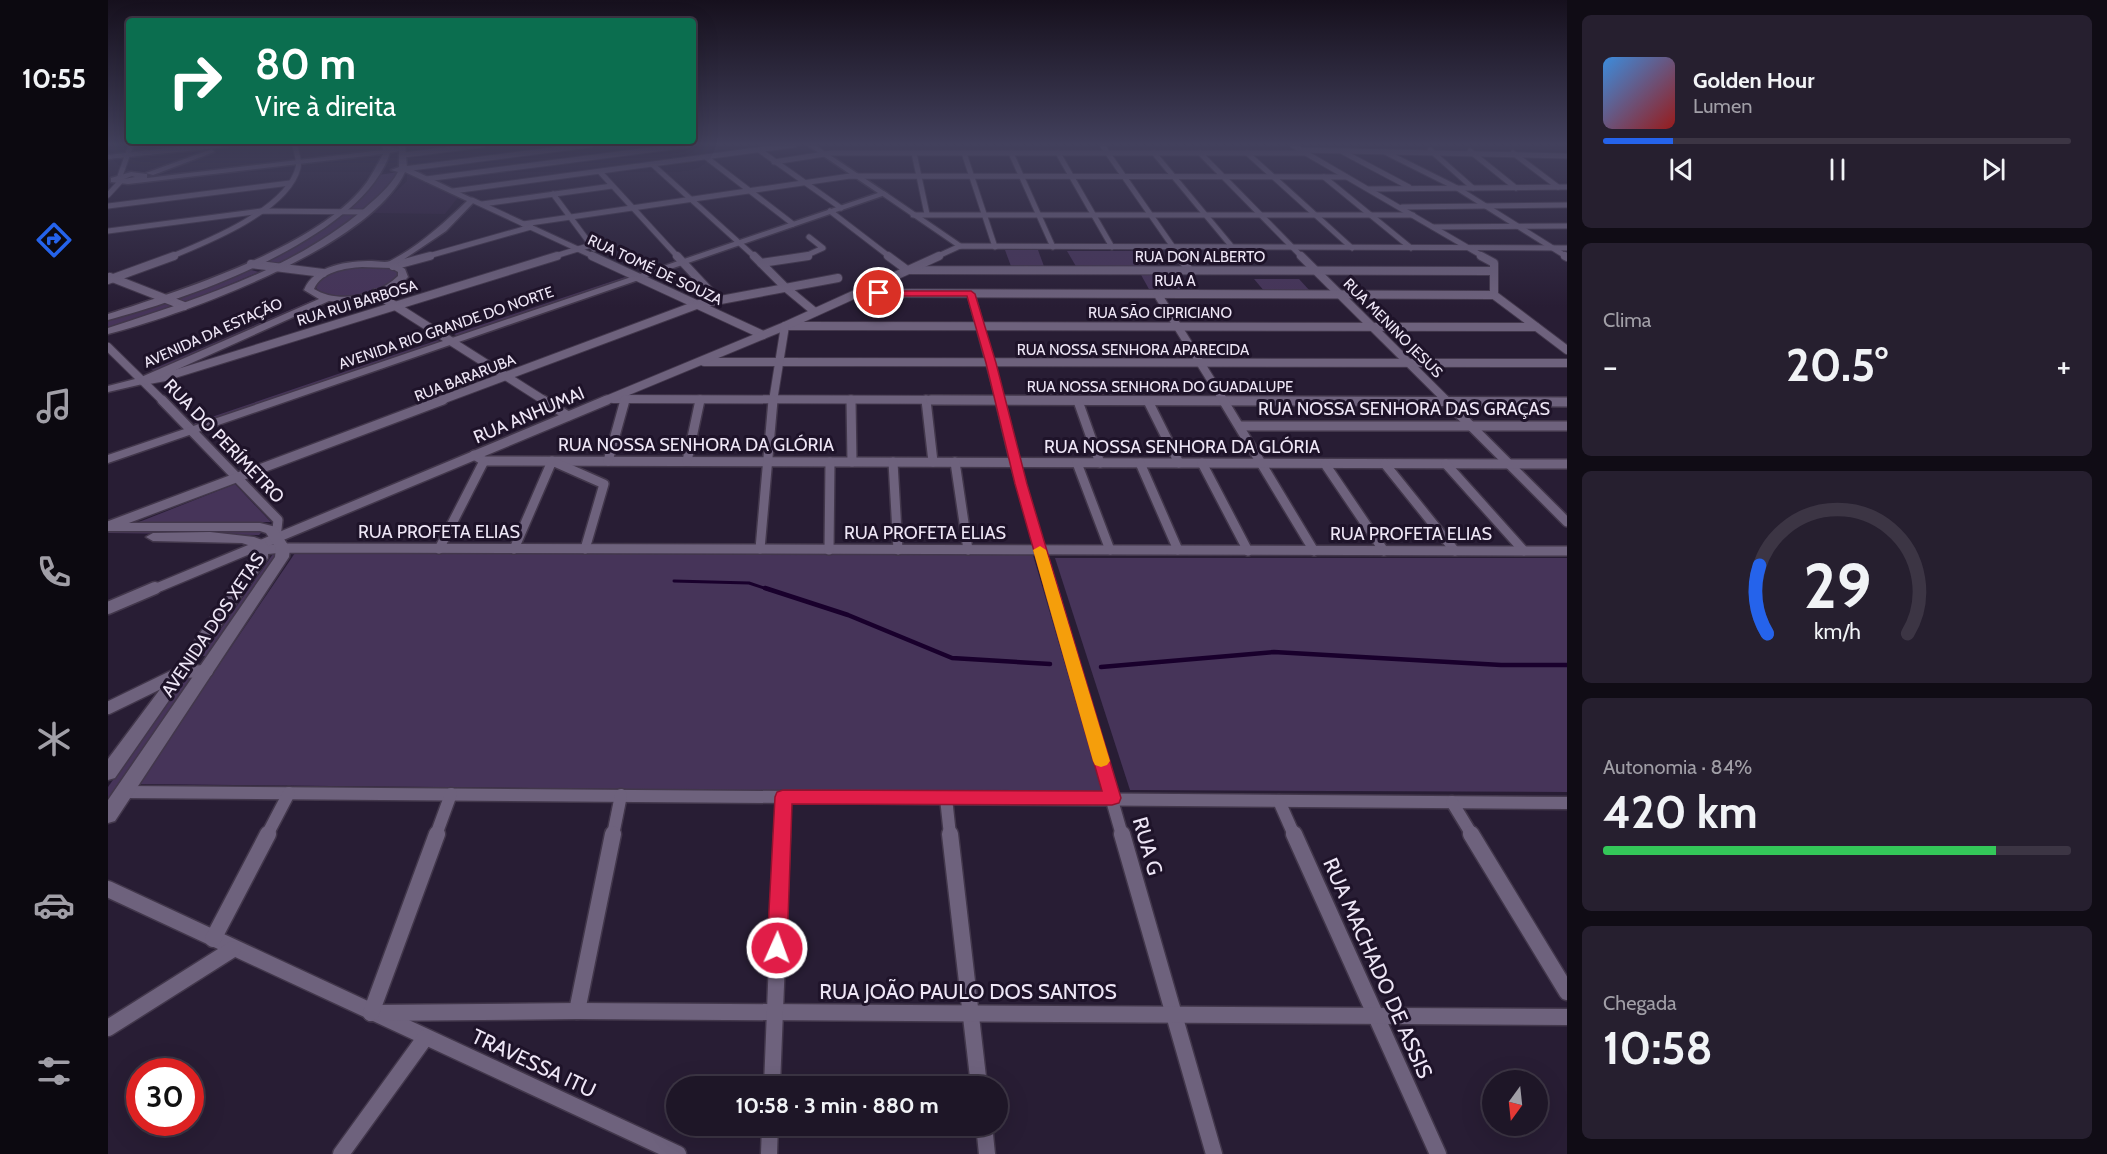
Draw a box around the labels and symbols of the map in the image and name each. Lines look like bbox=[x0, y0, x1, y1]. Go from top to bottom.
street label: RUA TOMÉ DE SOUZA bbox=[585, 230, 726, 309]
street label: RUA DON ALBERTO bbox=[1135, 248, 1265, 266]
pin bbox=[853, 267, 904, 318]
street label: RUA A bbox=[1154, 272, 1197, 290]
street label: RUA MENINO JESUS bbox=[1340, 275, 1447, 382]
street label: RUA RUI BARBOSA bbox=[295, 276, 420, 330]
street label: AVENIDA RIO GRANDE DO NORTE bbox=[336, 283, 556, 373]
street label: AVENIDA DA ESTAÇÃO bbox=[141, 294, 285, 372]
street label: RUA SÃO CIPRICIANO bbox=[1088, 304, 1232, 322]
street label: RUA NOSSA SENHORA APARECIDA bbox=[1017, 341, 1250, 359]
street label: RUA BARARUBA bbox=[412, 350, 519, 406]
street label: RUA DO PERÍMETRO bbox=[159, 374, 289, 508]
street label: RUA NOSSA SENHORA DO GUADALUPE bbox=[1027, 378, 1293, 396]
street label: RUA ANHUMAI bbox=[470, 382, 588, 448]
street label: RUA NOSSA SENHORA DAS GRAÇAS bbox=[1258, 398, 1550, 420]
street label: RUA NOSSA SENHORA DA GLÓRIA bbox=[558, 434, 834, 456]
street label: RUA NOSSA SENHORA DA GLÓRIA bbox=[1044, 436, 1320, 458]
street label: RUA PROFETA ELIAS bbox=[358, 521, 520, 543]
street label: RUA PROFETA ELIAS bbox=[844, 522, 1006, 544]
street label: RUA PROFETA ELIAS bbox=[1330, 523, 1492, 545]
street label: AVENIDA DOS XETAS bbox=[157, 549, 269, 701]
street label: RUA G bbox=[1128, 814, 1168, 878]
street label: RUA MACHADO DE ASSIS bbox=[1318, 854, 1438, 1082]
position arrow bbox=[745, 916, 809, 980]
street label: RUA JOÃO PAULO DOS SANTOS bbox=[819, 978, 1117, 1004]
street label: TRAVESSA ITU bbox=[468, 1023, 600, 1103]
speed limit sign: 30 bbox=[126, 1058, 204, 1136]
north arrow bbox=[1482, 1070, 1548, 1136]

